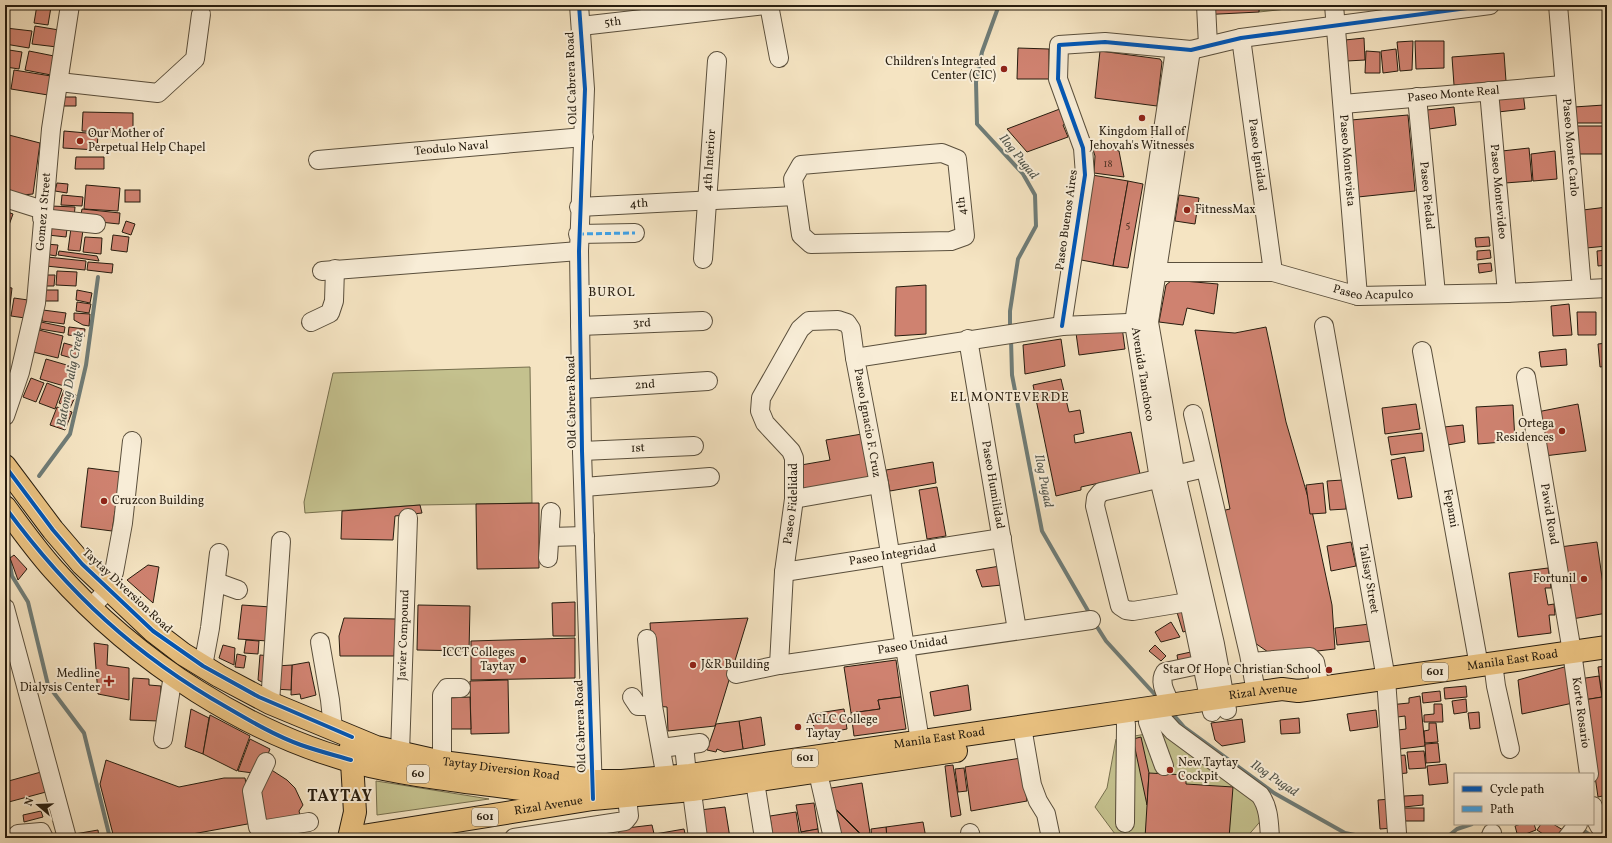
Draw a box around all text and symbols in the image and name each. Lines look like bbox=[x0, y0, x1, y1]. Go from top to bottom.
street label: 5th bbox=[603, 13, 622, 31]
street label: Old Cabrera Road bbox=[562, 31, 582, 125]
place label: Children's Integrated Center (CIC) bbox=[885, 54, 996, 84]
marker: Children's Integrated Center (CIC) bbox=[999, 64, 1009, 74]
street label: Paseo Monte Real bbox=[1407, 82, 1501, 106]
street label: Paseo Monte Carlo bbox=[1558, 98, 1582, 197]
marker: Kingdom Hall of Jehovah's Witnesses bbox=[1137, 113, 1147, 123]
street label: Paseo Montevista bbox=[1335, 114, 1359, 207]
street label: Paseo Ignidad bbox=[1244, 117, 1270, 193]
place label: Kingdom Hall of Jehovah's Witnesses bbox=[1090, 124, 1194, 154]
place label: Our Mother of Perpetual Help Chapel bbox=[88, 126, 206, 156]
street label: 4th Interior bbox=[700, 129, 720, 192]
water label: Ilog Pugad bbox=[994, 130, 1042, 184]
marker: Our Mother of Perpetual Help Chapel bbox=[75, 136, 85, 146]
street label: Teodulo Naval bbox=[414, 137, 490, 160]
street label: Paseo Montevideo bbox=[1486, 143, 1510, 240]
house number: 18 bbox=[1104, 157, 1112, 171]
street label: Paseo Piedad bbox=[1415, 161, 1438, 231]
street label: Paseo Buenos Aires bbox=[1052, 169, 1082, 271]
street label: Gomez 1 Street bbox=[33, 172, 55, 251]
street label: 4th bbox=[629, 195, 649, 212]
street label: 4th bbox=[953, 196, 971, 216]
place label: FitnessMax bbox=[1195, 202, 1256, 218]
marker: FitnessMax bbox=[1182, 205, 1192, 215]
house number: 5 bbox=[1126, 218, 1131, 232]
street label: Paseo Acapulco bbox=[1331, 281, 1413, 304]
district label: BUROL bbox=[588, 284, 636, 302]
street label: 3rd bbox=[633, 315, 651, 332]
street label: Avenida Tanchoco bbox=[1127, 326, 1158, 423]
water label: Batong Dalig Creek bbox=[53, 329, 89, 429]
street label: Old Cabrera Road bbox=[563, 355, 581, 449]
street label: Paseo Ignacio F. Cruz bbox=[850, 367, 884, 479]
street label: 2nd bbox=[634, 376, 656, 394]
district label: EL MONTEVERDE bbox=[950, 389, 1070, 407]
place label: Ortega Residences bbox=[1496, 416, 1554, 446]
marker: Ortega Residences bbox=[1557, 426, 1567, 436]
street label: 1st bbox=[631, 440, 645, 457]
street label: Paseo Humilidad bbox=[977, 440, 1008, 531]
water label: Ilog Pugad bbox=[1029, 453, 1057, 509]
street label: Paseo Fidelidad bbox=[780, 463, 802, 545]
street label: Pawid Road bbox=[1536, 482, 1562, 546]
street label: Fepami bbox=[1439, 488, 1462, 529]
place label: Cruzcon Building bbox=[112, 493, 204, 509]
marker: Cruzcon Building bbox=[99, 496, 109, 506]
street label: Paseo Integridad bbox=[848, 540, 938, 570]
street label: Talisay Street bbox=[1354, 543, 1382, 615]
street label: Taytay Diversion Road bbox=[78, 545, 176, 637]
place label: Fortunil bbox=[1533, 571, 1576, 587]
marker: Fortunil bbox=[1579, 574, 1589, 584]
street label: Javier Compound bbox=[394, 589, 414, 681]
street label: Paseo Unidad bbox=[876, 633, 949, 659]
place label: ICCT Colleges Taytay bbox=[442, 645, 516, 675]
street label: Manila East Road bbox=[1466, 646, 1559, 675]
marker: ICCT Colleges Taytay bbox=[518, 655, 528, 665]
place label: J&R Building bbox=[701, 657, 770, 673]
marker: J&R Building bbox=[688, 660, 698, 670]
place label: Star Of Hope Christian School bbox=[1163, 662, 1321, 678]
road number: 601 bbox=[1422, 663, 1448, 681]
marker: Star Of Hope Christian School bbox=[1324, 665, 1334, 675]
place label: Medline Dialysis Center bbox=[20, 666, 100, 696]
marker: Medline Dialysis Center bbox=[103, 675, 115, 687]
street label: Korte Rosario bbox=[1568, 676, 1593, 749]
street label: Old Cabrera Road bbox=[571, 679, 591, 773]
street label: Rizal Avenue bbox=[1228, 681, 1299, 704]
place label: ACLC College Taytay bbox=[806, 712, 878, 742]
marker: ACLC College Taytay bbox=[793, 722, 803, 732]
street label: Manila East Road bbox=[893, 724, 986, 753]
road number: 601 bbox=[792, 749, 818, 767]
street label: Taytay Diversion Road bbox=[442, 754, 561, 785]
place label: New Taytay Cockpit bbox=[1178, 755, 1239, 785]
water label: Ilog Pugad bbox=[1247, 756, 1301, 802]
road number: 60 bbox=[407, 765, 429, 783]
marker: New Taytay Cockpit bbox=[1165, 765, 1175, 775]
legend bbox=[1454, 773, 1594, 825]
text: Cycle path bbox=[1490, 782, 1545, 798]
north arrow bbox=[18, 785, 58, 825]
district label: TAYTAY bbox=[307, 786, 373, 808]
street label: Rizal Avenue bbox=[513, 793, 584, 820]
text: N bbox=[22, 796, 38, 808]
text: Path bbox=[1490, 802, 1514, 818]
road number: 601 bbox=[472, 808, 498, 826]

